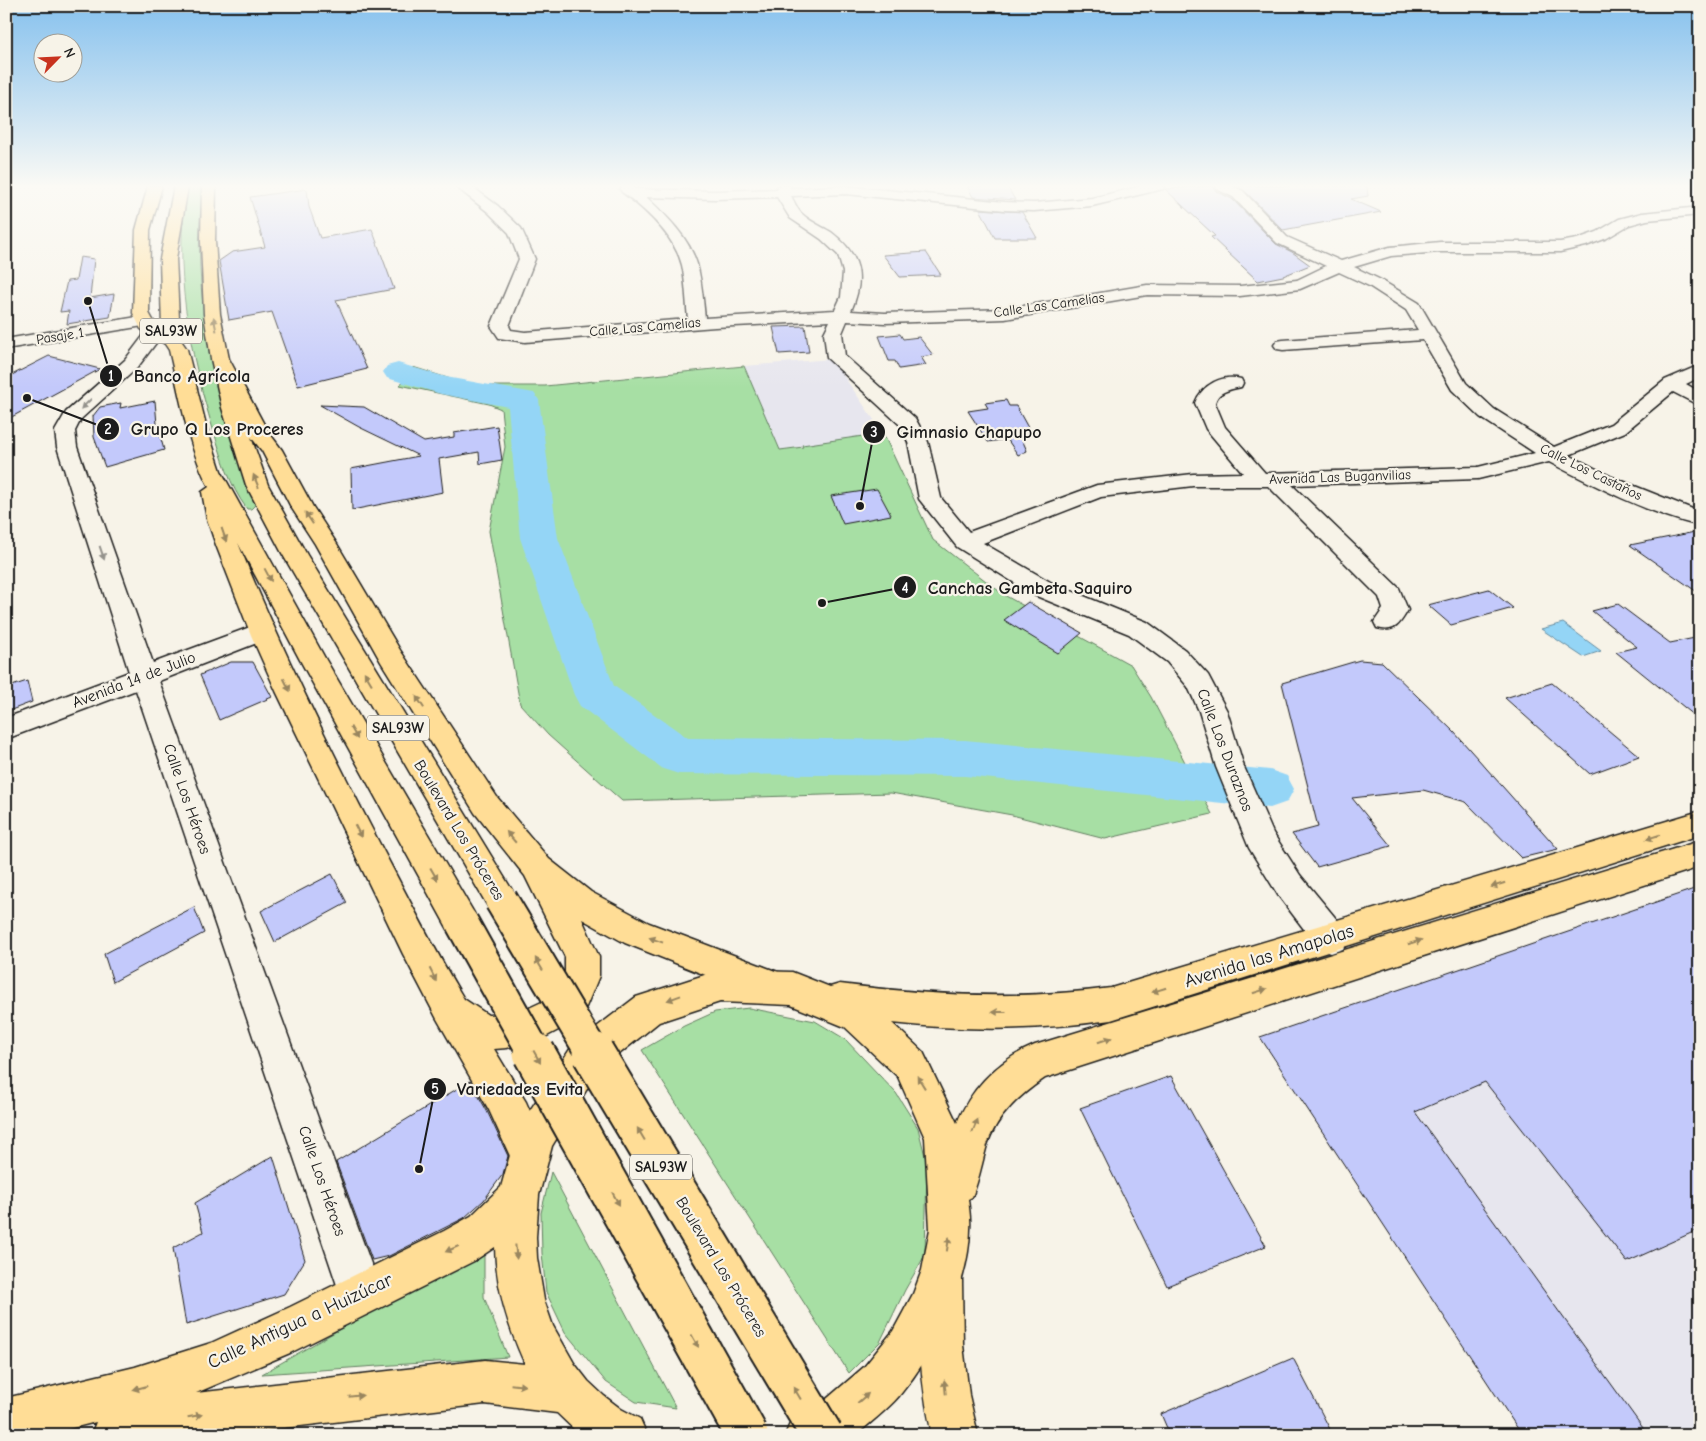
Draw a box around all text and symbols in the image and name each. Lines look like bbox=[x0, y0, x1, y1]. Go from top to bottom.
north arrow bbox=[32, 32, 82, 82]
text: N bbox=[60, 45, 79, 61]
street label: Calle Las Camelias bbox=[992, 289, 1106, 321]
street label: Calle Las Camelias bbox=[589, 314, 702, 340]
one-way arrow bbox=[210, 316, 218, 332]
road number: SAL93W bbox=[140, 318, 202, 344]
street label: Pasaje 1 bbox=[35, 324, 85, 348]
callout: Banco Agrícola bbox=[99, 359, 260, 392]
text: Banco Agrícola bbox=[134, 366, 250, 387]
text: 1 bbox=[108, 367, 114, 385]
one-way arrow bbox=[80, 398, 92, 410]
callout: Grupo Q Los Proceres bbox=[95, 412, 313, 445]
callout: Gimnasio Chapupo bbox=[862, 415, 1052, 448]
text: Grupo Q Los Proceres bbox=[131, 419, 304, 440]
text: 2 bbox=[104, 420, 112, 438]
text: Gimnasio Chapupo bbox=[897, 422, 1041, 443]
text: 3 bbox=[870, 423, 878, 441]
street label: Calle Los Castaños bbox=[1537, 440, 1645, 504]
street label: Avenida Las Buganvilias bbox=[1269, 466, 1411, 488]
one-way arrow bbox=[252, 473, 260, 488]
one-way arrow bbox=[304, 512, 314, 525]
one-way arrow bbox=[221, 528, 228, 543]
one-way arrow bbox=[99, 545, 107, 560]
one-way arrow bbox=[264, 568, 272, 582]
callout: Canchas Gambeta Saquiro bbox=[893, 571, 1142, 604]
text: Canchas Gambeta Saquiro bbox=[928, 578, 1132, 599]
text: 4 bbox=[901, 579, 909, 597]
street label: Avenida 14 de Julio bbox=[70, 648, 198, 712]
one-way arrow bbox=[364, 670, 372, 685]
one-way arrow bbox=[283, 678, 291, 692]
street label: Calle Los Duraznos bbox=[1193, 686, 1257, 814]
one-way arrow bbox=[415, 696, 425, 709]
road number: SAL93W bbox=[367, 716, 429, 740]
one-way arrow bbox=[350, 726, 359, 739]
street label: Calle Los Héroes bbox=[160, 742, 214, 857]
street label: Boulevard Los Próceres bbox=[410, 757, 508, 904]
one-way arrow bbox=[354, 824, 362, 838]
one-way arrow bbox=[505, 831, 516, 844]
one-way arrow bbox=[1646, 834, 1661, 841]
one-way arrow bbox=[430, 867, 439, 881]
one-way arrow bbox=[1490, 882, 1505, 890]
street label: Avenida las Amapolas bbox=[1182, 920, 1356, 992]
one-way arrow bbox=[648, 936, 663, 943]
one-way arrow bbox=[1407, 938, 1422, 946]
one-way arrow bbox=[535, 958, 544, 971]
one-way arrow bbox=[429, 968, 437, 983]
one-way arrow bbox=[1151, 986, 1166, 994]
one-way arrow bbox=[1252, 987, 1267, 995]
one-way arrow bbox=[667, 995, 682, 1002]
one-way arrow bbox=[991, 1008, 1007, 1016]
one-way arrow bbox=[1097, 1036, 1112, 1044]
one-way arrow bbox=[533, 1050, 541, 1065]
callout: Variedades Evita bbox=[422, 1072, 594, 1105]
one-way arrow bbox=[916, 1076, 926, 1089]
text: Variedades Evita bbox=[457, 1079, 583, 1100]
text: 5 bbox=[431, 1080, 439, 1098]
one-way arrow bbox=[971, 1118, 979, 1133]
street label: Calle Los Héroes bbox=[295, 1124, 349, 1239]
one-way arrow bbox=[637, 1127, 646, 1140]
road number: SAL93W bbox=[630, 1154, 692, 1180]
one-way arrow bbox=[612, 1192, 620, 1206]
street label: Boulevard Los Próceres bbox=[672, 1194, 770, 1341]
one-way arrow bbox=[945, 1236, 953, 1252]
one-way arrow bbox=[445, 1245, 459, 1253]
one-way arrow bbox=[512, 1245, 520, 1261]
street label: Calle Antigua a Huizúcar bbox=[204, 1268, 396, 1373]
one-way arrow bbox=[691, 1334, 699, 1348]
one-way arrow bbox=[941, 1379, 949, 1395]
one-way arrow bbox=[510, 1381, 526, 1389]
one-way arrow bbox=[132, 1384, 147, 1392]
one-way arrow bbox=[792, 1386, 801, 1399]
one-way arrow bbox=[349, 1392, 365, 1400]
one-way arrow bbox=[856, 1393, 869, 1404]
one-way arrow bbox=[188, 1411, 204, 1419]

